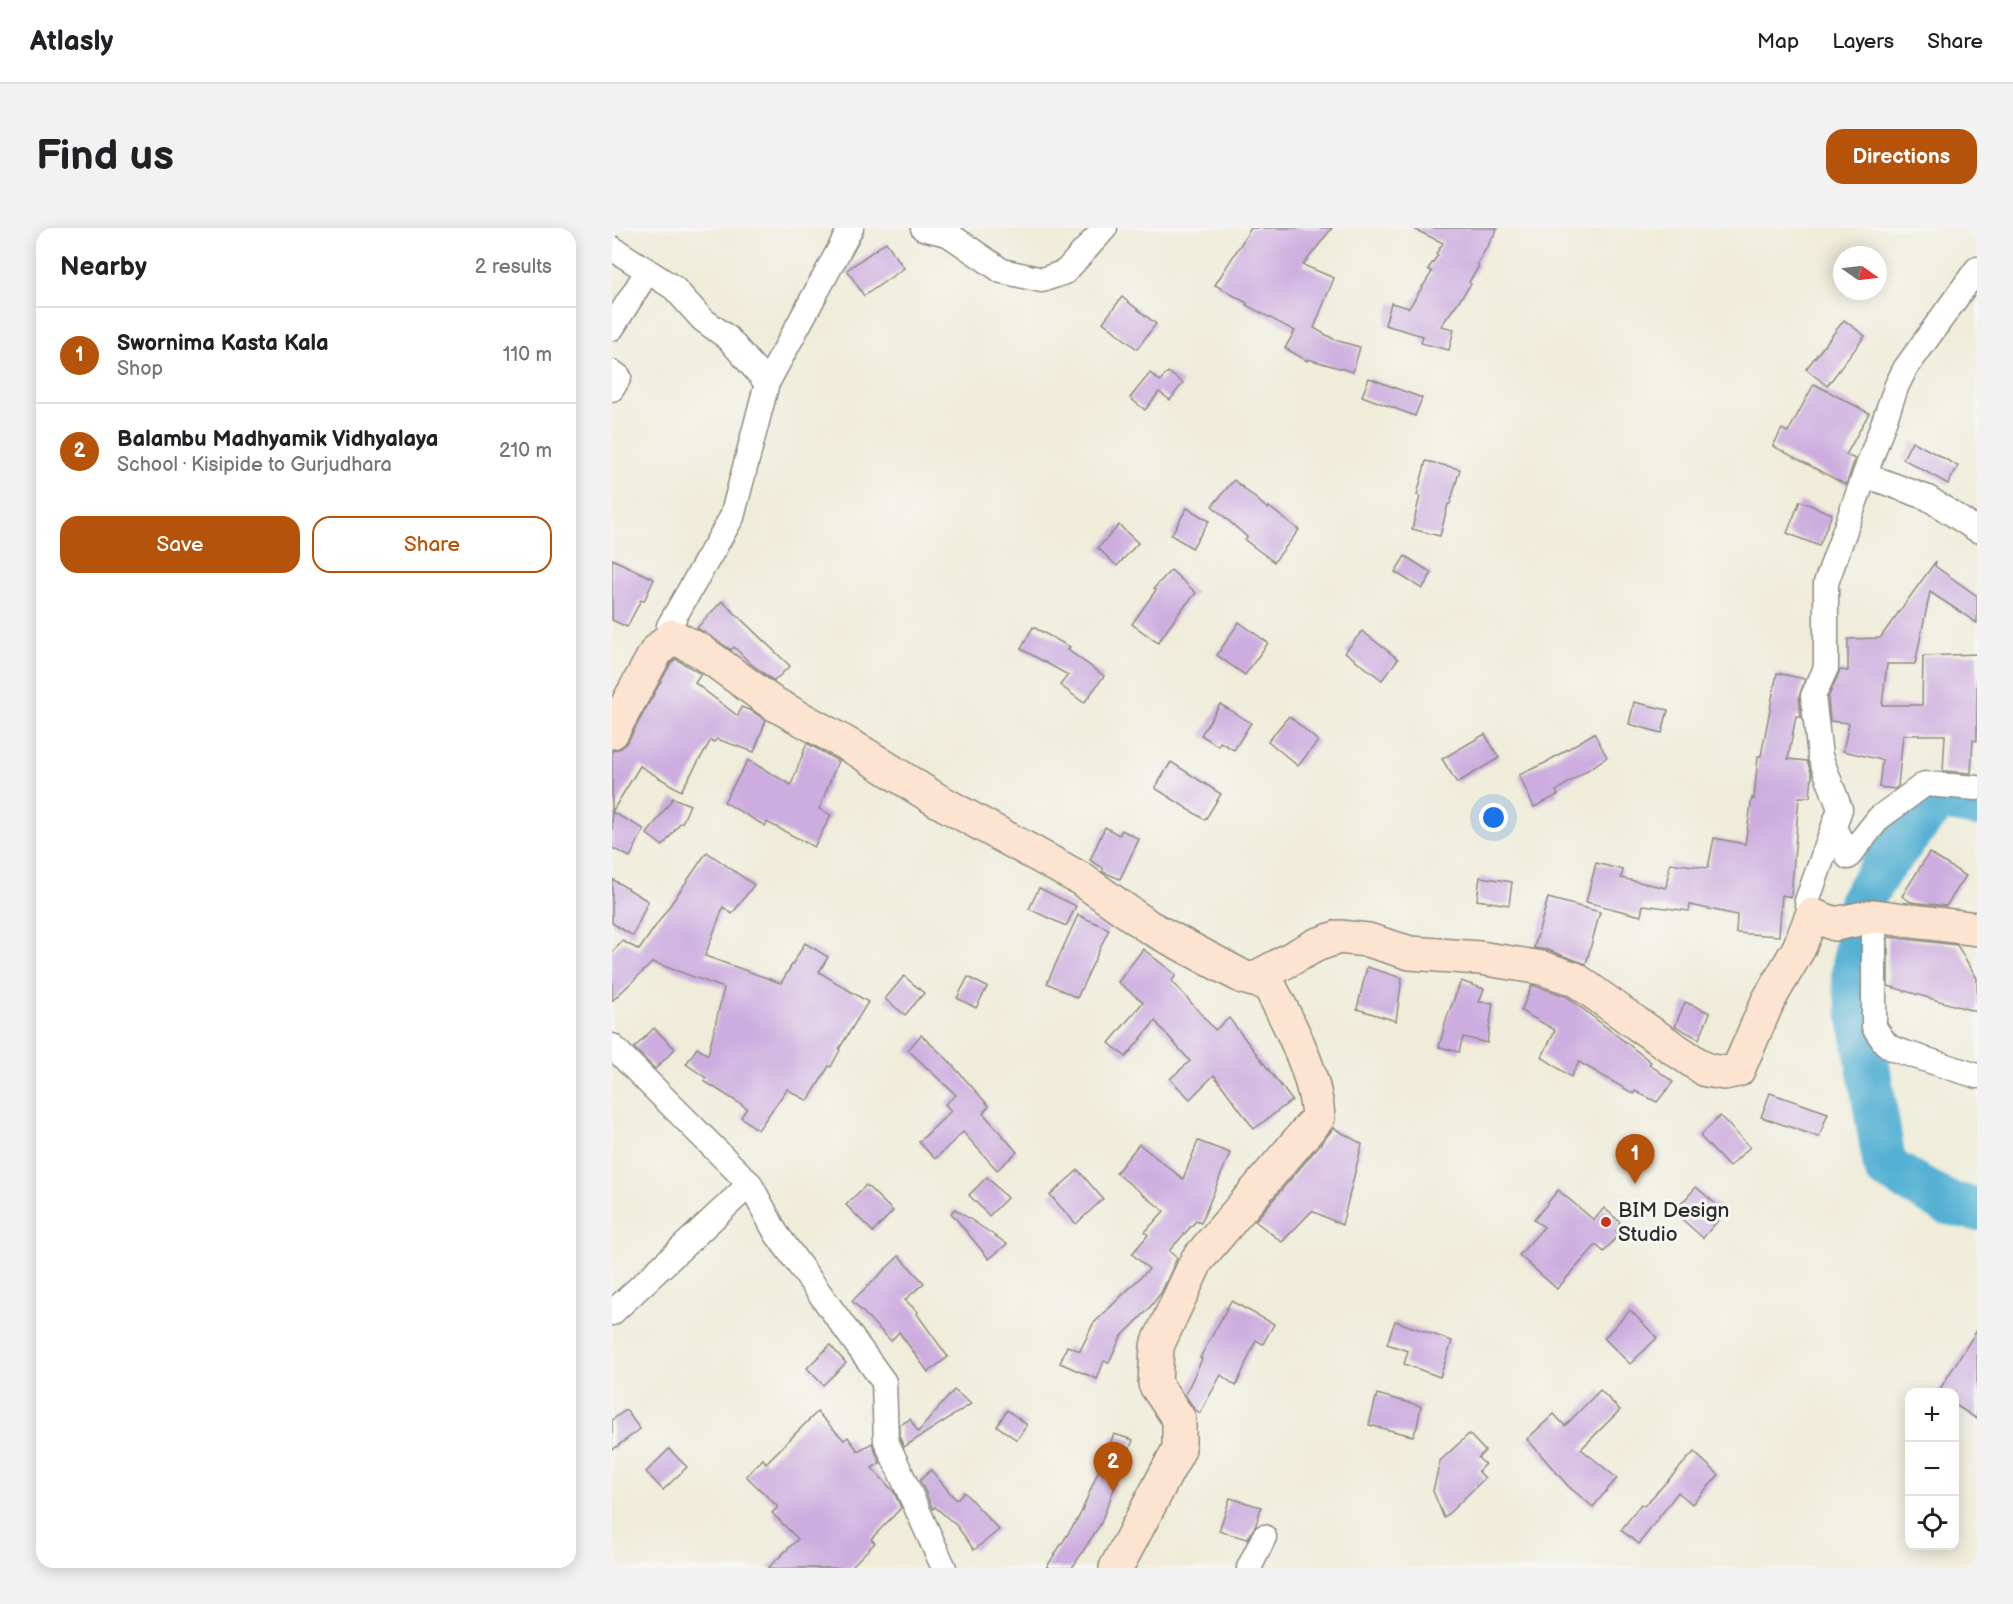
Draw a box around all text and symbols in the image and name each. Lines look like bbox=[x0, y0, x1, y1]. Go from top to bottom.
text: Atlasly bbox=[30, 25, 113, 58]
text: Map bbox=[1757, 29, 1799, 54]
text: Layers bbox=[1832, 29, 1894, 54]
text: Share bbox=[1927, 29, 1983, 54]
button: Directions bbox=[1826, 129, 1977, 184]
text: Find us bbox=[36, 131, 174, 182]
north arrow bbox=[1833, 246, 1887, 300]
text: Nearby bbox=[60, 252, 147, 283]
text: 2 results bbox=[475, 255, 552, 279]
text: Swornima Kasta Kala bbox=[117, 330, 329, 357]
text: 1 bbox=[75, 343, 84, 367]
text: 110 m bbox=[503, 343, 552, 367]
text: Shop bbox=[117, 357, 163, 381]
text: Balambu Madhyamik Vidhyalaya bbox=[117, 426, 439, 453]
text: 2 bbox=[74, 439, 85, 463]
text: 210 m bbox=[499, 439, 552, 463]
text: School · Kisipide to Gurjudhara bbox=[117, 453, 392, 477]
button: Save bbox=[60, 516, 300, 573]
button: Share bbox=[312, 516, 552, 573]
your location bbox=[1479, 803, 1508, 832]
pin: 1 bbox=[1616, 1134, 1654, 1184]
place label: BIM Design Studio bbox=[1618, 1198, 1729, 1247]
marker: BIM Design Studio bbox=[1599, 1215, 1613, 1229]
map controls bbox=[1905, 1388, 1959, 1550]
button: + bbox=[1905, 1388, 1959, 1442]
pin: 2 bbox=[1094, 1442, 1132, 1492]
button: − bbox=[1905, 1442, 1959, 1496]
button: locate bbox=[1905, 1496, 1959, 1550]

